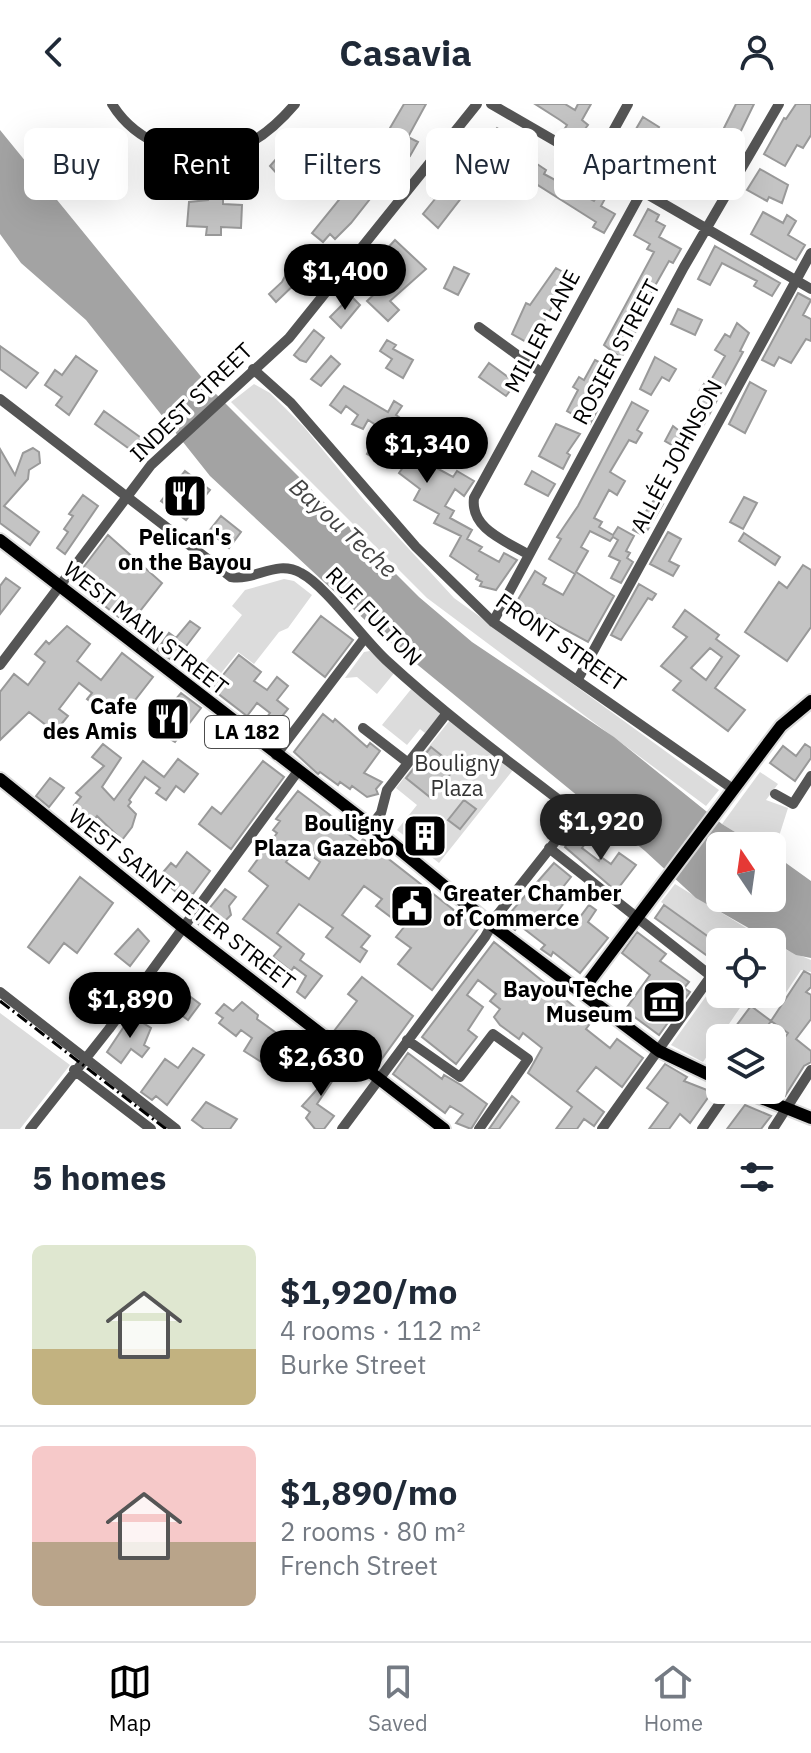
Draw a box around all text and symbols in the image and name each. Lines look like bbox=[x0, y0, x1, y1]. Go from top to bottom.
text: Casavia bbox=[339, 29, 472, 76]
icon: back bbox=[32, 30, 76, 74]
icon: person bbox=[735, 30, 779, 74]
chip: Buy bbox=[24, 128, 128, 200]
chip: Rent bbox=[144, 128, 259, 200]
chip: Filters bbox=[275, 128, 410, 200]
chip: New bbox=[426, 128, 538, 200]
chip: Apartment bbox=[554, 128, 745, 200]
pin: $1,400 bbox=[280, 244, 410, 312]
text: $1,400 bbox=[302, 253, 388, 287]
street label: MILLER LANE bbox=[497, 264, 586, 397]
street label: ROSIER STREET bbox=[565, 274, 666, 429]
street label: INDEST STREET bbox=[123, 335, 258, 468]
street label: ALLÉE JOHNSON bbox=[623, 374, 728, 537]
pin: $1,340 bbox=[362, 417, 492, 485]
text: $1,340 bbox=[384, 426, 470, 460]
water label: Bayou Teche bbox=[283, 470, 404, 584]
restaurant icon: Pelican's on the Bayou bbox=[161, 472, 209, 520]
place label: Pelican's on the Bayou bbox=[118, 522, 252, 576]
street label: WEST MAIN STREET bbox=[58, 554, 235, 701]
street label: RUE FULTON bbox=[320, 560, 429, 671]
street label: FRONT STREET bbox=[491, 586, 632, 697]
place label: Cafe des Amis bbox=[43, 691, 137, 745]
restaurant icon: Cafe des Amis bbox=[144, 695, 192, 743]
road number: LA 182 bbox=[205, 716, 289, 748]
park label: Bouligny Plaza bbox=[414, 748, 500, 802]
pin: $1,920 bbox=[536, 794, 666, 862]
street label: WEST SAINT PETER STREET bbox=[63, 801, 302, 996]
text: $1,920 bbox=[558, 803, 644, 837]
place label: Bouligny Plaza Gazebo bbox=[254, 808, 394, 862]
building icon: Bouligny Plaza Gazebo bbox=[401, 812, 449, 860]
north arrow bbox=[706, 832, 786, 912]
map controls bbox=[706, 832, 786, 1104]
place label: Greater Chamber of Commerce bbox=[443, 878, 621, 932]
public building icon: Greater Chamber of Commerce bbox=[388, 882, 436, 930]
button: locate bbox=[706, 928, 786, 1008]
pin: $1,890 bbox=[65, 972, 195, 1040]
place label: Bayou Teche Museum bbox=[503, 974, 633, 1028]
museum icon: Bayou Teche Museum bbox=[640, 978, 688, 1026]
text: $1,890 bbox=[87, 981, 173, 1015]
button: layers bbox=[706, 1024, 786, 1104]
pin: $2,630 bbox=[256, 1030, 386, 1098]
text: $2,630 bbox=[278, 1039, 364, 1073]
text: 5 homes bbox=[32, 1155, 167, 1199]
icon: filters bbox=[735, 1155, 779, 1199]
text: $1,920/mo bbox=[280, 1269, 457, 1313]
icon: home bbox=[96, 1277, 192, 1373]
text: 4 rooms · 112 m² bbox=[280, 1313, 481, 1347]
text: Burke Street bbox=[280, 1347, 426, 1381]
text: $1,890/mo bbox=[280, 1470, 457, 1514]
icon: home bbox=[96, 1478, 192, 1574]
text: 2 rooms · 80 m² bbox=[280, 1514, 465, 1548]
text: French Street bbox=[280, 1548, 438, 1582]
tab: Map bbox=[108, 1660, 152, 1737]
tab: Saved bbox=[368, 1660, 428, 1737]
tab: Home bbox=[644, 1660, 703, 1737]

